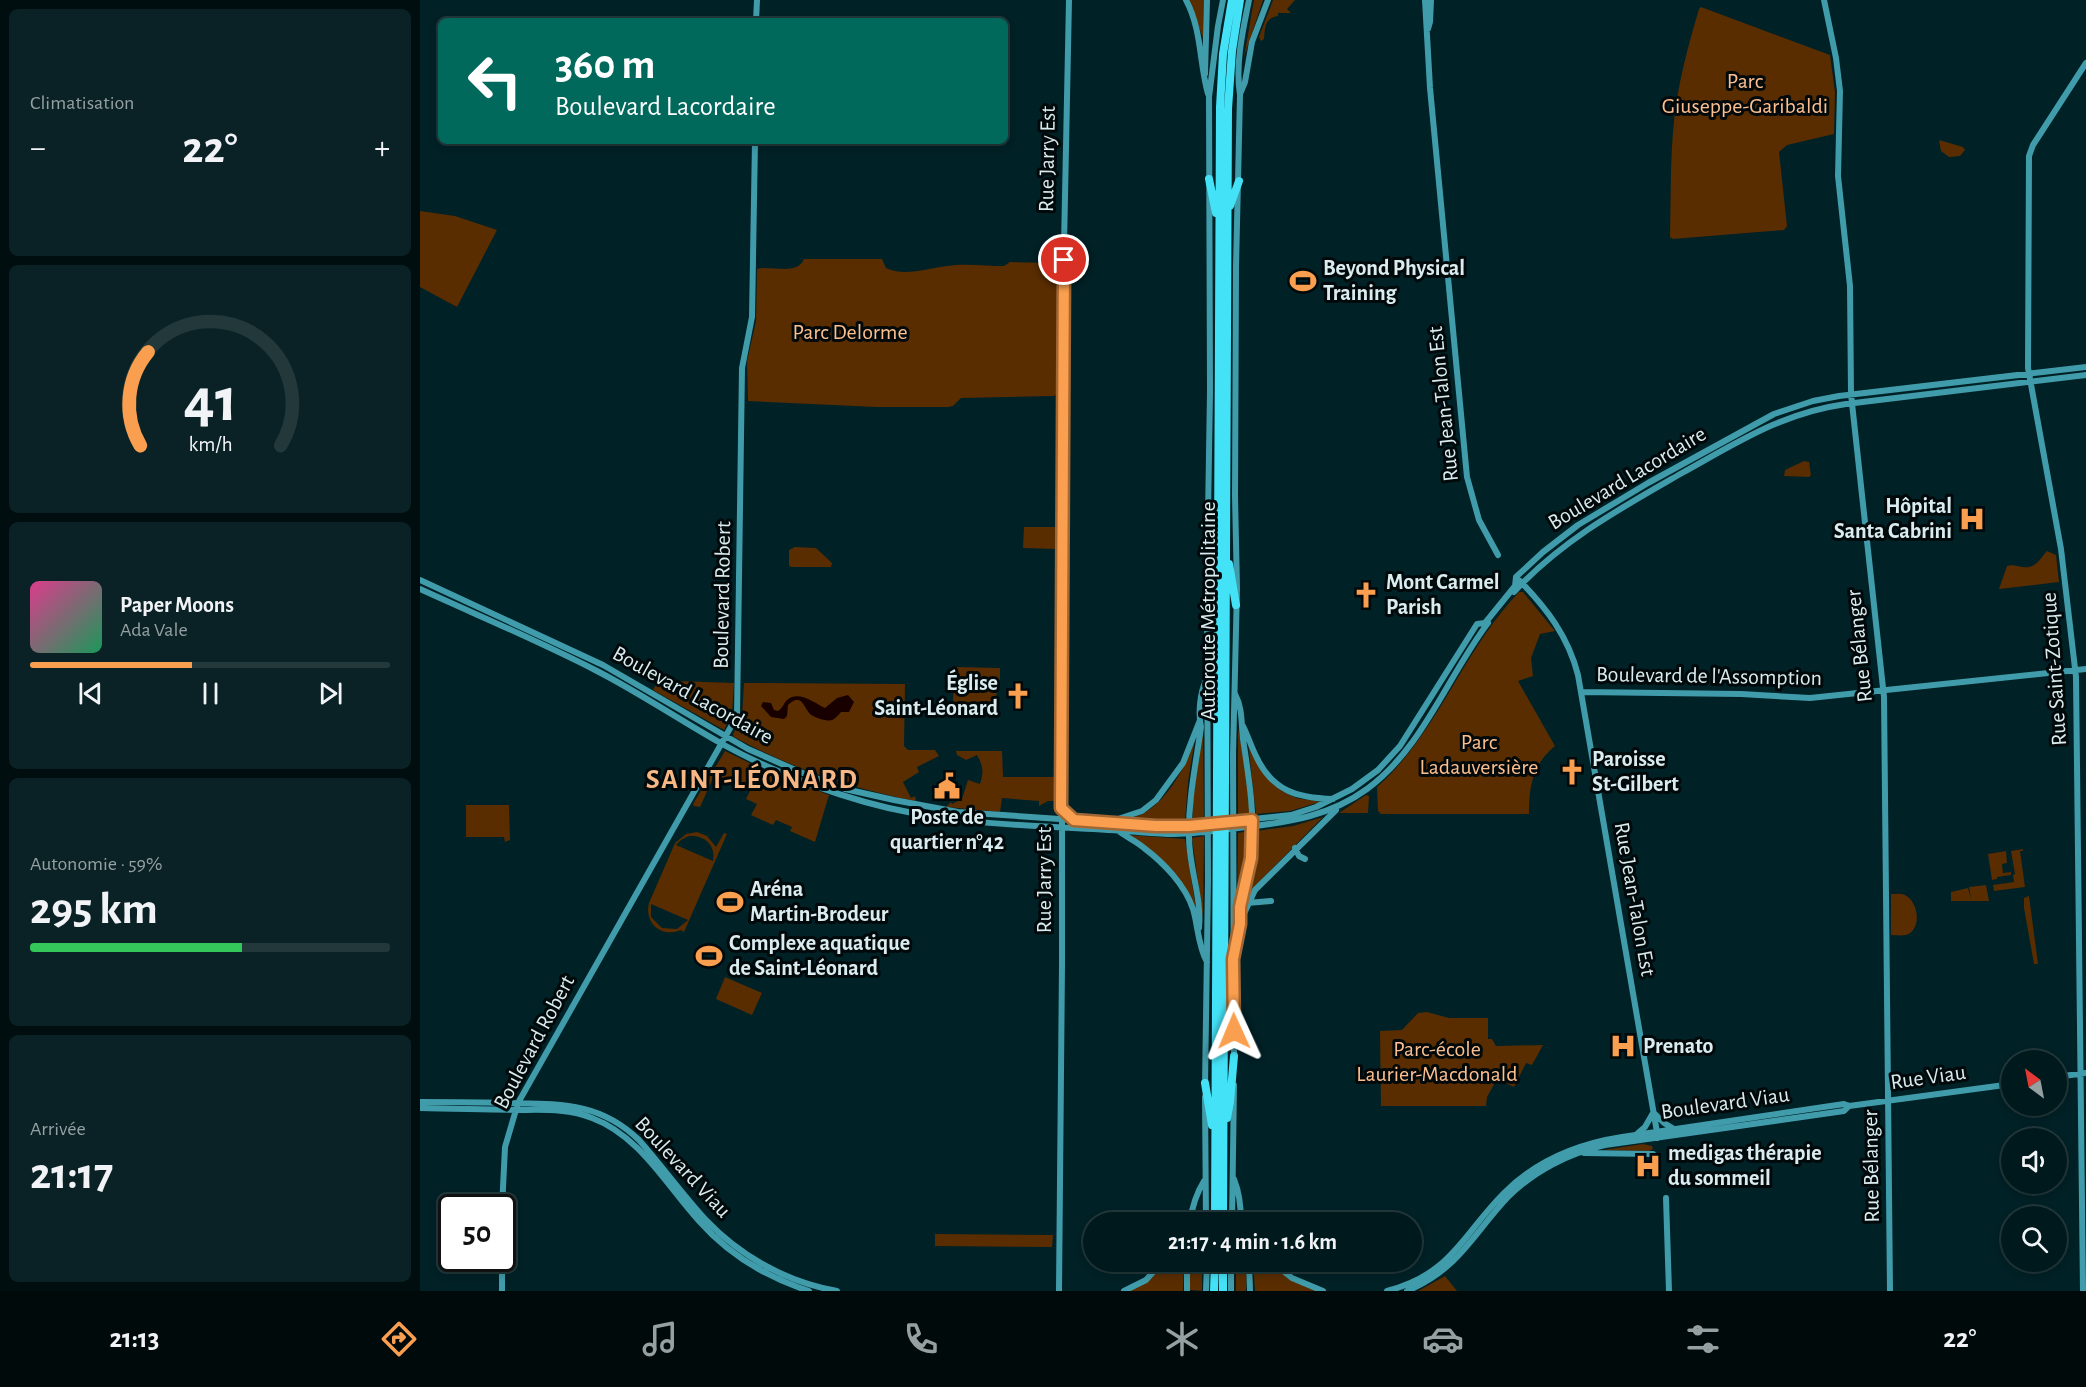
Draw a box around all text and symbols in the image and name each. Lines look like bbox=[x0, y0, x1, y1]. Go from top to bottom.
icon: left bbox=[456, 42, 534, 120]
text: 360 m bbox=[555, 44, 656, 86]
park label: Parc Giuseppe-Garibaldi bbox=[1662, 70, 1828, 117]
text: Climatisation bbox=[30, 93, 134, 113]
text: Boulevard Lacordaire bbox=[555, 93, 776, 120]
street label: Rue Jarry Est bbox=[1035, 106, 1059, 212]
text: 22° bbox=[182, 126, 238, 171]
text: − bbox=[30, 132, 46, 165]
text: + bbox=[374, 132, 390, 165]
pin bbox=[1038, 234, 1089, 285]
icon: arrive bbox=[1047, 243, 1080, 276]
place label: Beyond Physical Training bbox=[1323, 257, 1465, 304]
sports icon: Beyond Physical Training bbox=[1288, 266, 1318, 296]
park label: Parc Delorme bbox=[792, 321, 908, 343]
street label: Rue Jean-Talon Est bbox=[1424, 325, 1462, 483]
text: 41 bbox=[183, 370, 237, 432]
street label: Boulevard Lacordaire bbox=[1544, 422, 1710, 534]
text: km/h bbox=[188, 435, 232, 456]
place label: Hôpital Santa Cabrini bbox=[1834, 495, 1952, 542]
street label: Autoroute Métropolitaine bbox=[1197, 501, 1219, 721]
hospital icon: Hôpital Santa Cabrini bbox=[1957, 504, 1987, 534]
street label: Boulevard Robert bbox=[710, 521, 734, 669]
place label: Mont Carmel Parish bbox=[1386, 571, 1500, 618]
church icon: Mont Carmel Parish bbox=[1351, 580, 1381, 610]
street label: Rue Bélanger bbox=[1842, 589, 1876, 703]
street label: Rue Saint-Zotique bbox=[2038, 592, 2070, 746]
text: Paper Moons bbox=[120, 594, 234, 616]
text: Ada Vale bbox=[120, 620, 188, 640]
street label: Boulevard Lacordaire bbox=[609, 642, 777, 748]
street label: Boulevard de l'Assomption bbox=[1596, 663, 1822, 689]
place label: Église Saint-Léonard bbox=[874, 669, 998, 719]
icon: previous bbox=[74, 677, 107, 710]
icon: pause bbox=[194, 677, 227, 710]
icon: next bbox=[314, 677, 347, 710]
church icon: Église Saint-Léonard bbox=[1003, 681, 1033, 711]
park label: Parc Ladauversière bbox=[1420, 731, 1538, 778]
place label: Paroisse St-Gilbert bbox=[1592, 748, 1679, 795]
church icon: Paroisse St-Gilbert bbox=[1557, 757, 1587, 787]
district label: SAINT-LÉONARD bbox=[646, 763, 858, 794]
public building icon: Poste de quartier n°42 bbox=[932, 771, 962, 801]
place label: Poste de quartier n°42 bbox=[890, 806, 1004, 853]
street label: Rue Jean-Talon Est bbox=[1611, 820, 1659, 978]
street label: Rue Jarry Est bbox=[1033, 827, 1055, 933]
text: Autonomie · 59% bbox=[30, 854, 163, 874]
place label: Aréna Martin-Brodeur bbox=[750, 878, 889, 925]
text: 295 km bbox=[30, 887, 158, 932]
sports icon: Aréna Martin-Brodeur bbox=[715, 887, 745, 917]
place label: Complexe aquatique de Saint-Léonard bbox=[729, 932, 910, 979]
sports icon: Complexe aquatique de Saint-Léonard bbox=[694, 941, 724, 971]
street label: Boulevard Robert bbox=[490, 971, 578, 1113]
position arrow bbox=[1202, 999, 1266, 1063]
hospital icon: Prenato bbox=[1608, 1031, 1638, 1061]
place label: Prenato bbox=[1643, 1035, 1714, 1057]
park label: Parc-école Laurier-Macdonald bbox=[1356, 1038, 1518, 1085]
north arrow bbox=[2001, 1050, 2067, 1116]
map controls bbox=[2001, 1050, 2067, 1272]
street label: Rue Viau bbox=[1889, 1061, 1967, 1093]
street label: Boulevard Viau bbox=[1659, 1083, 1791, 1123]
street label: Rue Bélanger bbox=[1859, 1109, 1883, 1223]
street label: Boulevard Viau bbox=[631, 1112, 735, 1222]
text: Arrivée bbox=[30, 1119, 86, 1139]
button: sound bbox=[2001, 1128, 2067, 1194]
place label: medigas thérapie du sommeil bbox=[1668, 1142, 1822, 1189]
hospital icon: medigas thérapie du sommeil bbox=[1633, 1151, 1663, 1181]
text: 21:17 bbox=[30, 1152, 113, 1197]
speed limit sign: 50 bbox=[438, 1194, 516, 1272]
button: search bbox=[2001, 1206, 2067, 1272]
text: 21:17 · 4 min · 1.6 km bbox=[1168, 1231, 1337, 1253]
icon: directions bbox=[378, 1318, 420, 1360]
icon: music bbox=[639, 1318, 681, 1360]
icon: phone bbox=[900, 1318, 942, 1360]
icon: climate bbox=[1161, 1318, 1203, 1360]
icon: car bbox=[1422, 1318, 1464, 1360]
icon: filters bbox=[1682, 1318, 1724, 1360]
text: 21:13 bbox=[109, 1325, 159, 1352]
text: 22° bbox=[1943, 1325, 1977, 1352]

